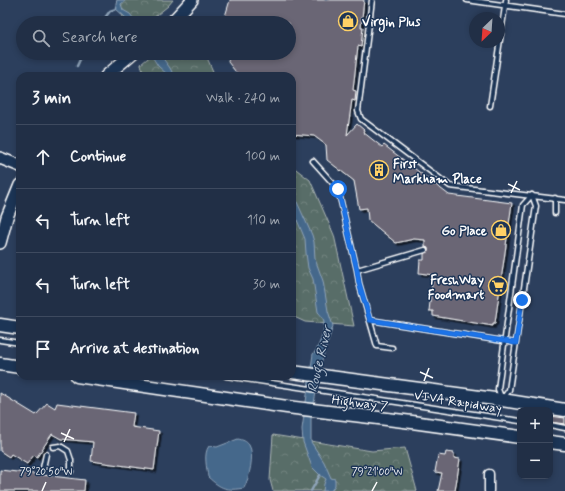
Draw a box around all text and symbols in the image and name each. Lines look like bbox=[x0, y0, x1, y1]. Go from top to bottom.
shop icon: Virgin Plus bbox=[337, 10, 359, 32]
north arrow bbox=[469, 12, 505, 48]
place label: Virgin Plus bbox=[362, 14, 421, 33]
search box bbox=[16, 16, 296, 60]
icon: search bbox=[30, 27, 52, 49]
text: Search here bbox=[62, 28, 138, 48]
text: 3 min bbox=[32, 87, 71, 109]
text: Walk · 240 m bbox=[206, 90, 280, 107]
icon: ahead bbox=[32, 146, 54, 168]
text: Continue bbox=[70, 147, 126, 167]
text: 100 m bbox=[245, 148, 280, 165]
place label: First Markham Place bbox=[393, 156, 482, 188]
building icon: First Markham Place bbox=[368, 159, 390, 181]
route start bbox=[329, 180, 347, 198]
icon: left bbox=[32, 210, 54, 232]
text: Turn left bbox=[70, 211, 130, 231]
text: 110 m bbox=[247, 212, 280, 229]
shop icon: Go Place bbox=[490, 219, 512, 241]
place label: Go Place bbox=[442, 223, 487, 240]
place label: FreshWay Foodmart bbox=[428, 272, 484, 304]
icon: left bbox=[32, 274, 54, 296]
text: Turn left bbox=[70, 275, 130, 295]
supermarket icon: FreshWay Foodmart bbox=[487, 275, 509, 297]
text: 30 m bbox=[253, 276, 280, 293]
route end bbox=[513, 291, 531, 309]
water label: Rouge River bbox=[304, 322, 339, 395]
icon: arrive bbox=[32, 338, 54, 360]
text: Arrive at destination bbox=[70, 339, 199, 359]
street label: VIVA Rapidway bbox=[413, 387, 503, 418]
street label: Highway 7 bbox=[330, 392, 389, 417]
map controls bbox=[517, 407, 553, 479]
button: + bbox=[517, 407, 553, 443]
button: − bbox=[517, 443, 553, 479]
text: 79°20'50"W bbox=[20, 465, 72, 479]
text: 79°21'00"W bbox=[352, 465, 402, 479]

